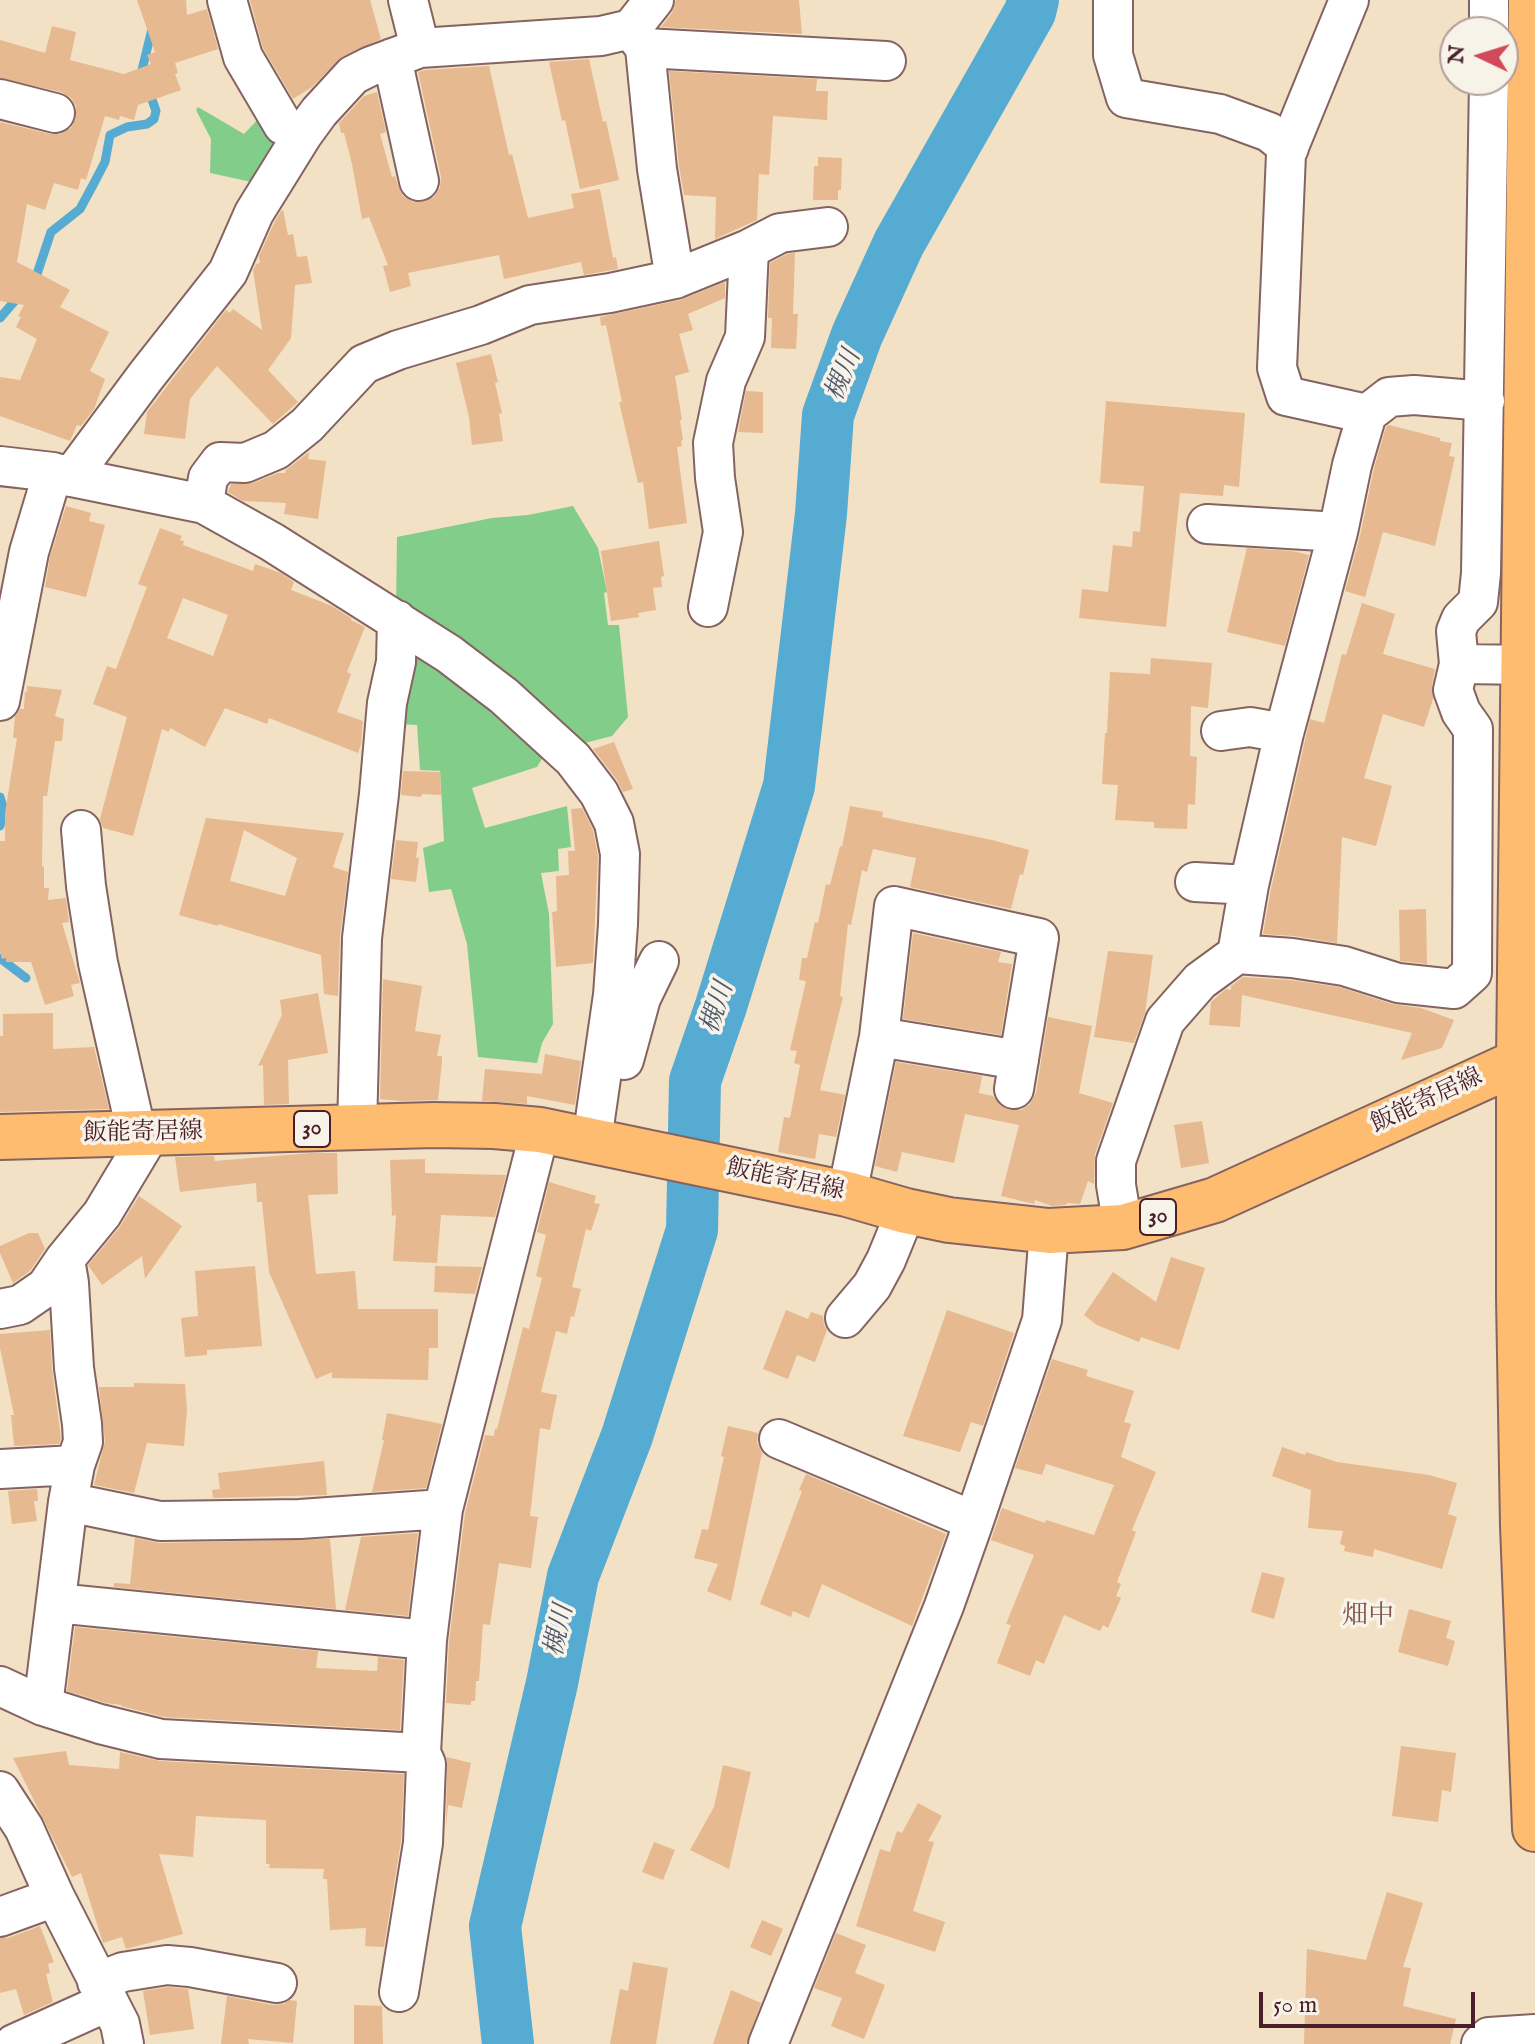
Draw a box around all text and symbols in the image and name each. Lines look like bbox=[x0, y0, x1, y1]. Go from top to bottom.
north arrow bbox=[1439, 16, 1519, 96]
text: N bbox=[1442, 44, 1472, 65]
water label: 槻川 bbox=[821, 346, 869, 406]
water label: 槻川 bbox=[696, 978, 742, 1038]
street label: 飯能寄居線 bbox=[1367, 1064, 1487, 1140]
road number: 30 bbox=[294, 1111, 330, 1147]
street label: 飯能寄居線 bbox=[83, 1119, 203, 1149]
street label: 飯能寄居線 bbox=[723, 1154, 847, 1208]
road number: 30 bbox=[1140, 1199, 1176, 1235]
water label: 槻川 bbox=[540, 1602, 582, 1660]
district label: 畑中 bbox=[1342, 1602, 1394, 1634]
scale bar bbox=[1263, 1976, 1479, 2026]
text: 50 m bbox=[1273, 1990, 1317, 2021]

